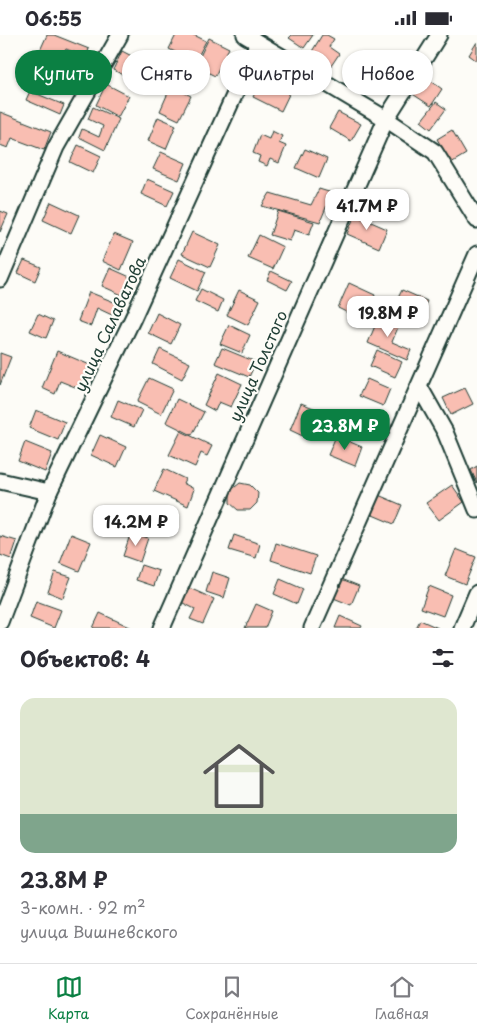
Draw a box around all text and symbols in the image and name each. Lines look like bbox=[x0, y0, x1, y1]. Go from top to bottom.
text: 06:55 bbox=[25, 4, 82, 32]
chip: Купить bbox=[15, 50, 112, 95]
chip: Снять bbox=[122, 50, 210, 95]
chip: Фильтры bbox=[220, 50, 332, 95]
chip: Новое bbox=[342, 50, 433, 95]
pin: 41.7M ₽ bbox=[321, 189, 413, 231]
text: 41.7M ₽ bbox=[336, 193, 398, 217]
street label: улица Салаватова bbox=[67, 252, 151, 395]
pin: 19.8M ₽ bbox=[342, 295, 434, 338]
text: 19.8M ₽ bbox=[358, 300, 418, 324]
street label: улица Толстого bbox=[222, 306, 292, 425]
pin: 23.8M ₽ bbox=[299, 409, 391, 451]
text: 23.8M ₽ bbox=[312, 413, 378, 437]
pin: 14.2M ₽ bbox=[90, 505, 182, 547]
text: 14.2M ₽ bbox=[104, 509, 168, 533]
text: Объектов: 4 bbox=[20, 642, 150, 674]
icon: filters bbox=[429, 644, 457, 672]
icon: home bbox=[194, 731, 284, 821]
text: 23.8M ₽ bbox=[20, 863, 108, 895]
text: 3-комн. · 92 m² bbox=[20, 895, 145, 919]
text: улица Вишневского bbox=[20, 919, 178, 943]
tab: Карта bbox=[48, 973, 89, 1024]
tab: Сохранённые bbox=[185, 973, 279, 1024]
tab: Главная bbox=[375, 973, 429, 1024]

